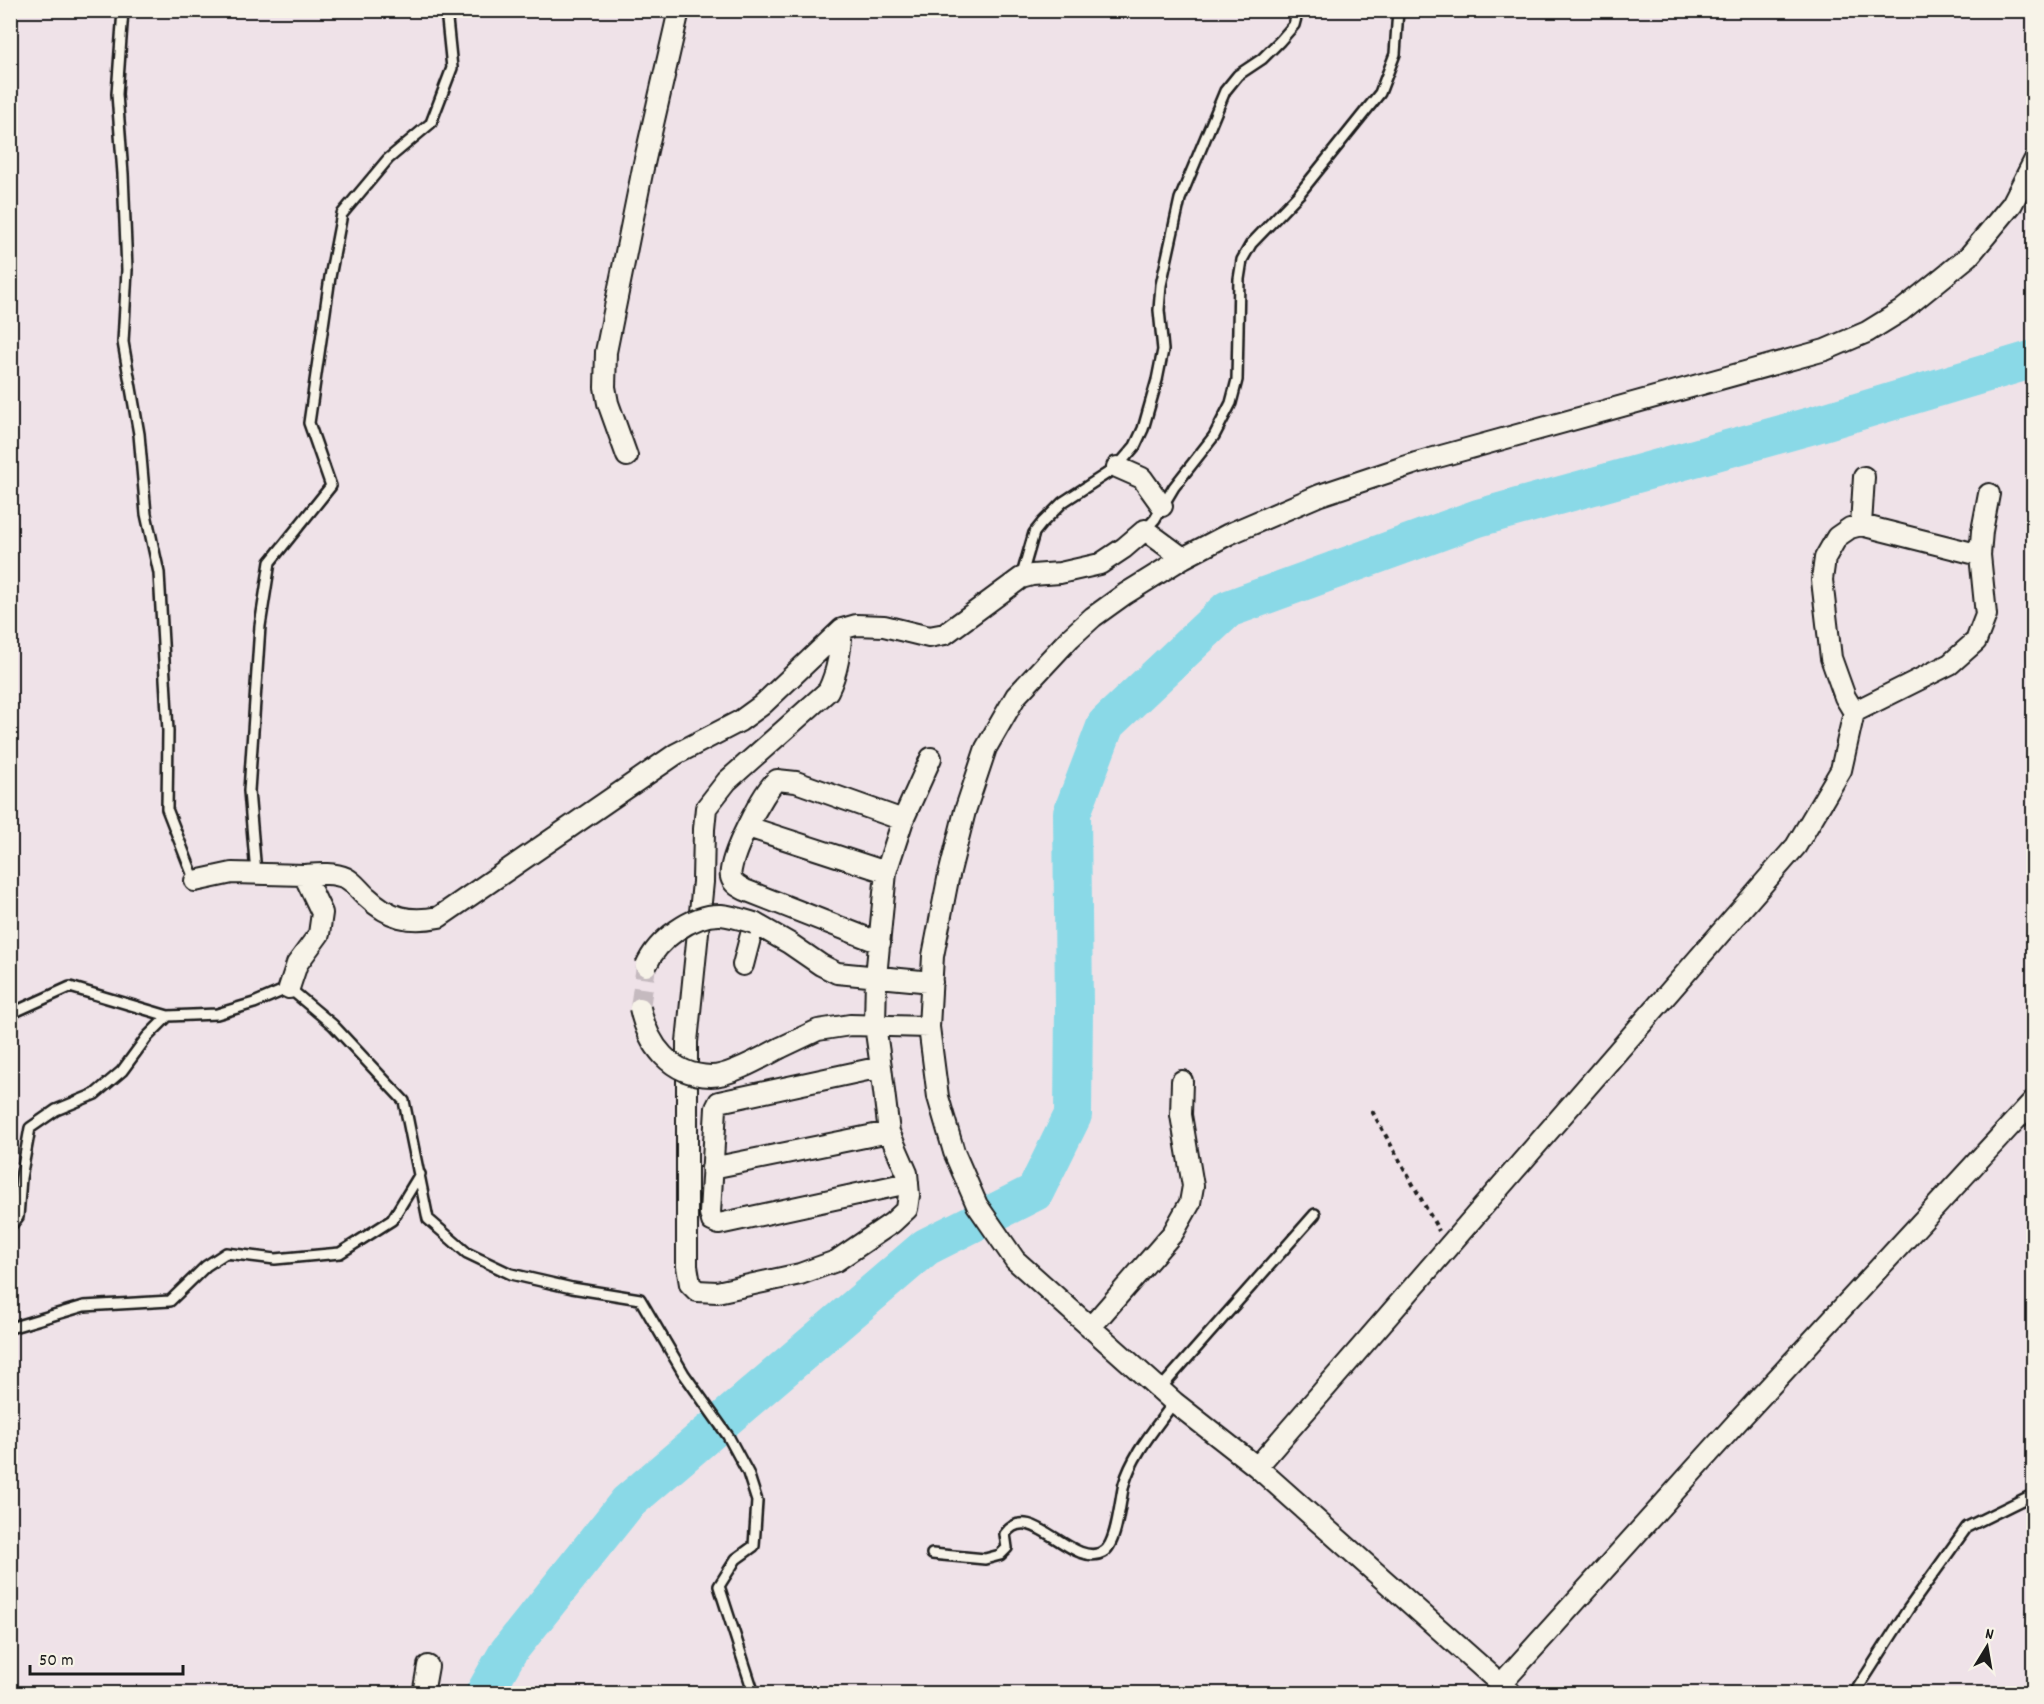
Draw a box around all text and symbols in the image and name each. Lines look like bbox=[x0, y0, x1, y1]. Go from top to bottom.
north arrow bbox=[1957, 1617, 2017, 1677]
text: N bbox=[1983, 1623, 1996, 1647]
scale bar bbox=[30, 1638, 183, 1676]
text: 50 m bbox=[39, 1649, 74, 1674]

